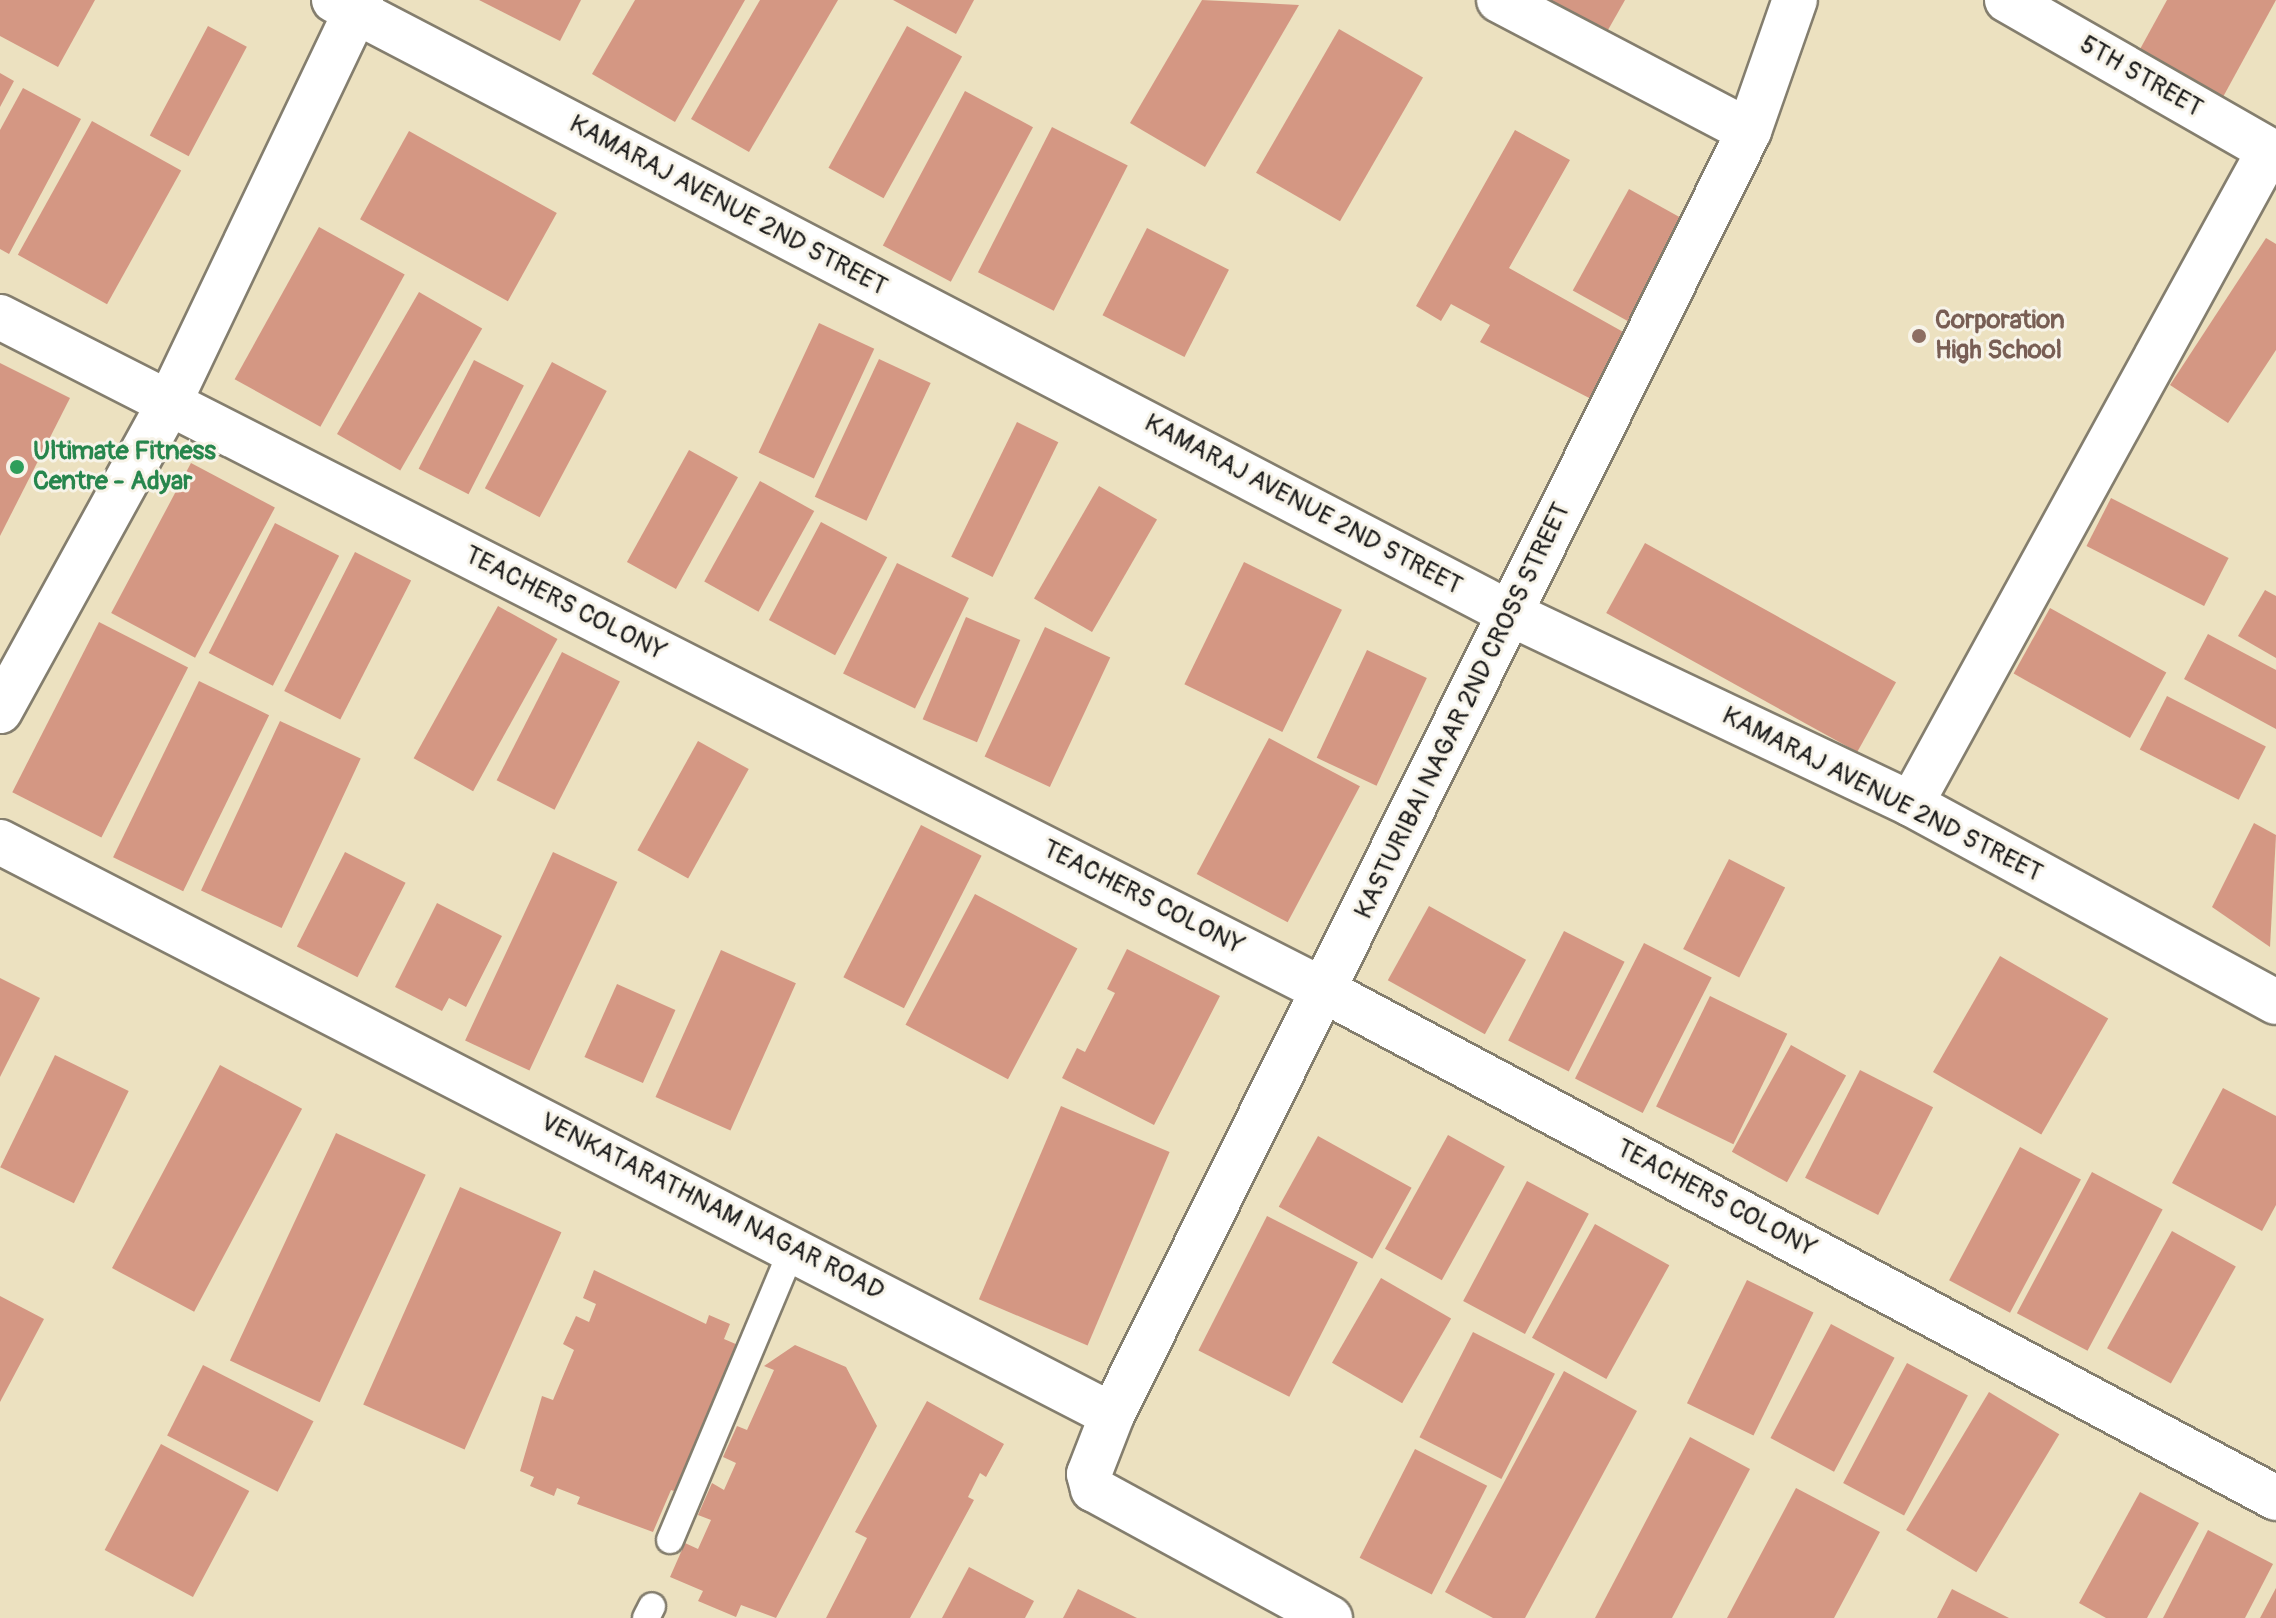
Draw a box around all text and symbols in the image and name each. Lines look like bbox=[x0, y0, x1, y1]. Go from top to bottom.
street label: 5TH STREET bbox=[2074, 29, 2208, 125]
street label: KAMARAJ AVENUE 2ND STREET bbox=[564, 109, 892, 303]
place label: Corporation High School bbox=[1935, 305, 2065, 366]
marker: Corporation High School bbox=[1910, 327, 1928, 345]
street label: KAMARAJ AVENUE 2ND STREET bbox=[1139, 408, 1467, 602]
place label: Ultimate Fitness Centre - Adyar bbox=[33, 436, 216, 498]
marker: Ultimate Fitness Centre - Adyar bbox=[8, 458, 26, 476]
street label: KASTURIBAI NAGAR 2ND CROSS STREET bbox=[1348, 498, 1578, 924]
street label: TEACHERS COLONY bbox=[459, 540, 671, 668]
street label: KAMARAJ AVENUE 2ND STREET bbox=[1717, 700, 2047, 890]
street label: TEACHERS COLONY bbox=[1037, 834, 1249, 962]
street label: VENKATARATHNAM NAGAR ROAD bbox=[535, 1106, 889, 1308]
street label: TEACHERS COLONY bbox=[1611, 1133, 1821, 1265]

